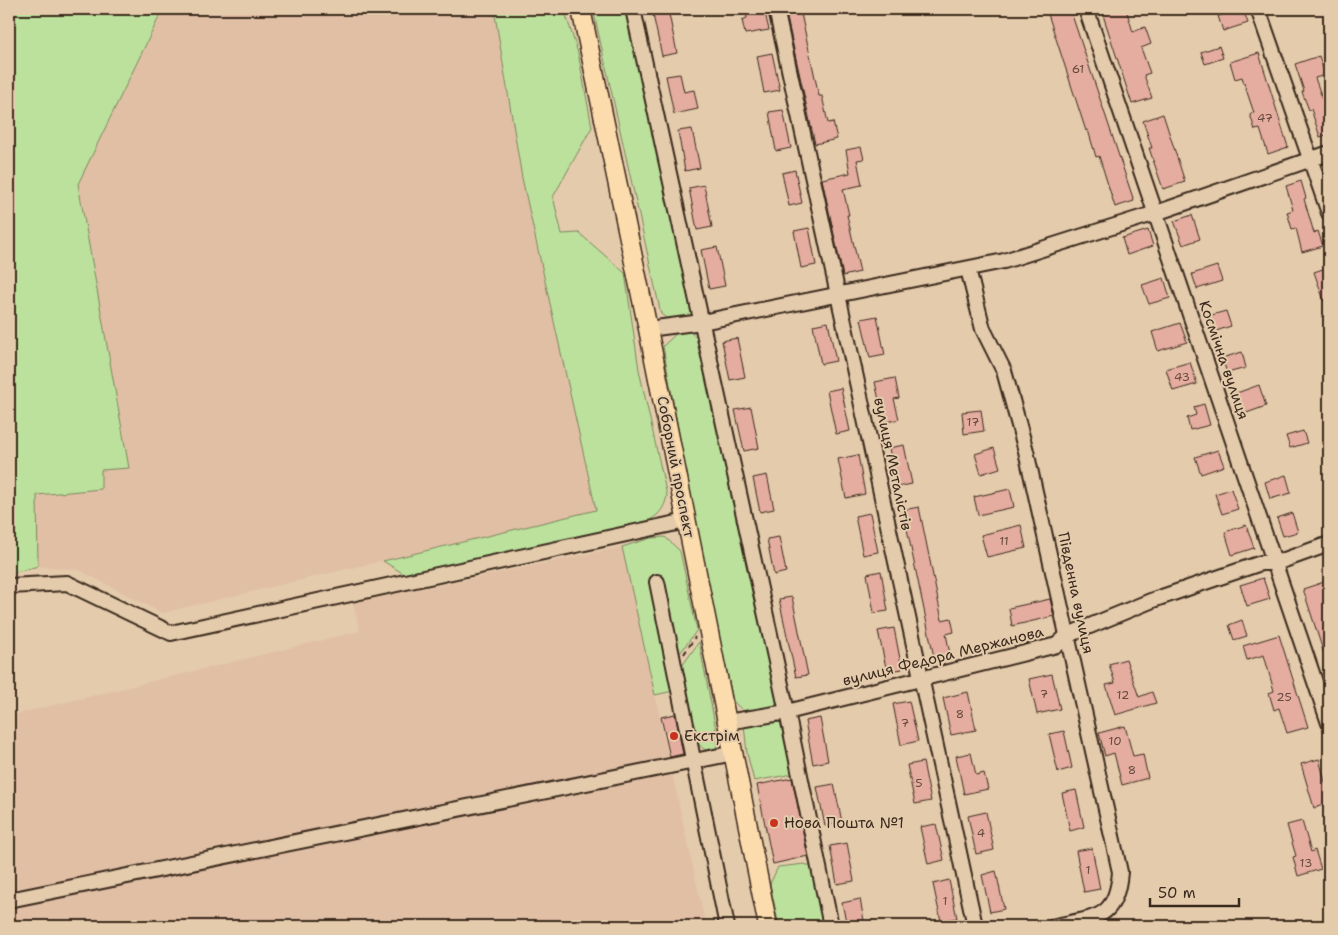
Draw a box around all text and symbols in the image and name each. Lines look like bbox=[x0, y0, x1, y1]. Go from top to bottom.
house number: 61 bbox=[1072, 61, 1084, 77]
house number: 47 bbox=[1257, 110, 1273, 126]
street label: Космічна вулиця bbox=[1194, 298, 1254, 422]
house number: 43 bbox=[1174, 369, 1190, 385]
street label: Соборний проспект bbox=[652, 394, 700, 540]
street label: вулиця Металістів bbox=[869, 396, 917, 532]
house number: 17 bbox=[967, 414, 979, 430]
street label: Південна вулиця bbox=[1053, 530, 1099, 656]
house number: 11 bbox=[999, 533, 1009, 549]
street label: вулиця Федора Мержанова bbox=[840, 621, 1046, 691]
house number: 7 bbox=[1040, 686, 1048, 702]
house number: 12 bbox=[1117, 687, 1129, 703]
house number: 25 bbox=[1276, 689, 1292, 705]
house number: 8 bbox=[956, 706, 964, 722]
house number: 7 bbox=[901, 715, 909, 731]
place label: Екстрім bbox=[684, 726, 740, 746]
marker: Екстрім bbox=[668, 730, 680, 742]
house number: 10 bbox=[1108, 733, 1122, 749]
house number: 8 bbox=[1128, 762, 1136, 778]
house number: 5 bbox=[915, 775, 923, 791]
place label: Нова Пошта №1 bbox=[784, 813, 904, 833]
marker: Нова Пошта №1 bbox=[768, 817, 780, 829]
house number: 4 bbox=[977, 825, 985, 841]
house number: 13 bbox=[1300, 855, 1312, 871]
house number: 1 bbox=[1085, 862, 1091, 878]
scale bar bbox=[1150, 875, 1239, 907]
text: 50 m bbox=[1158, 883, 1196, 903]
house number: 1 bbox=[942, 893, 948, 909]

